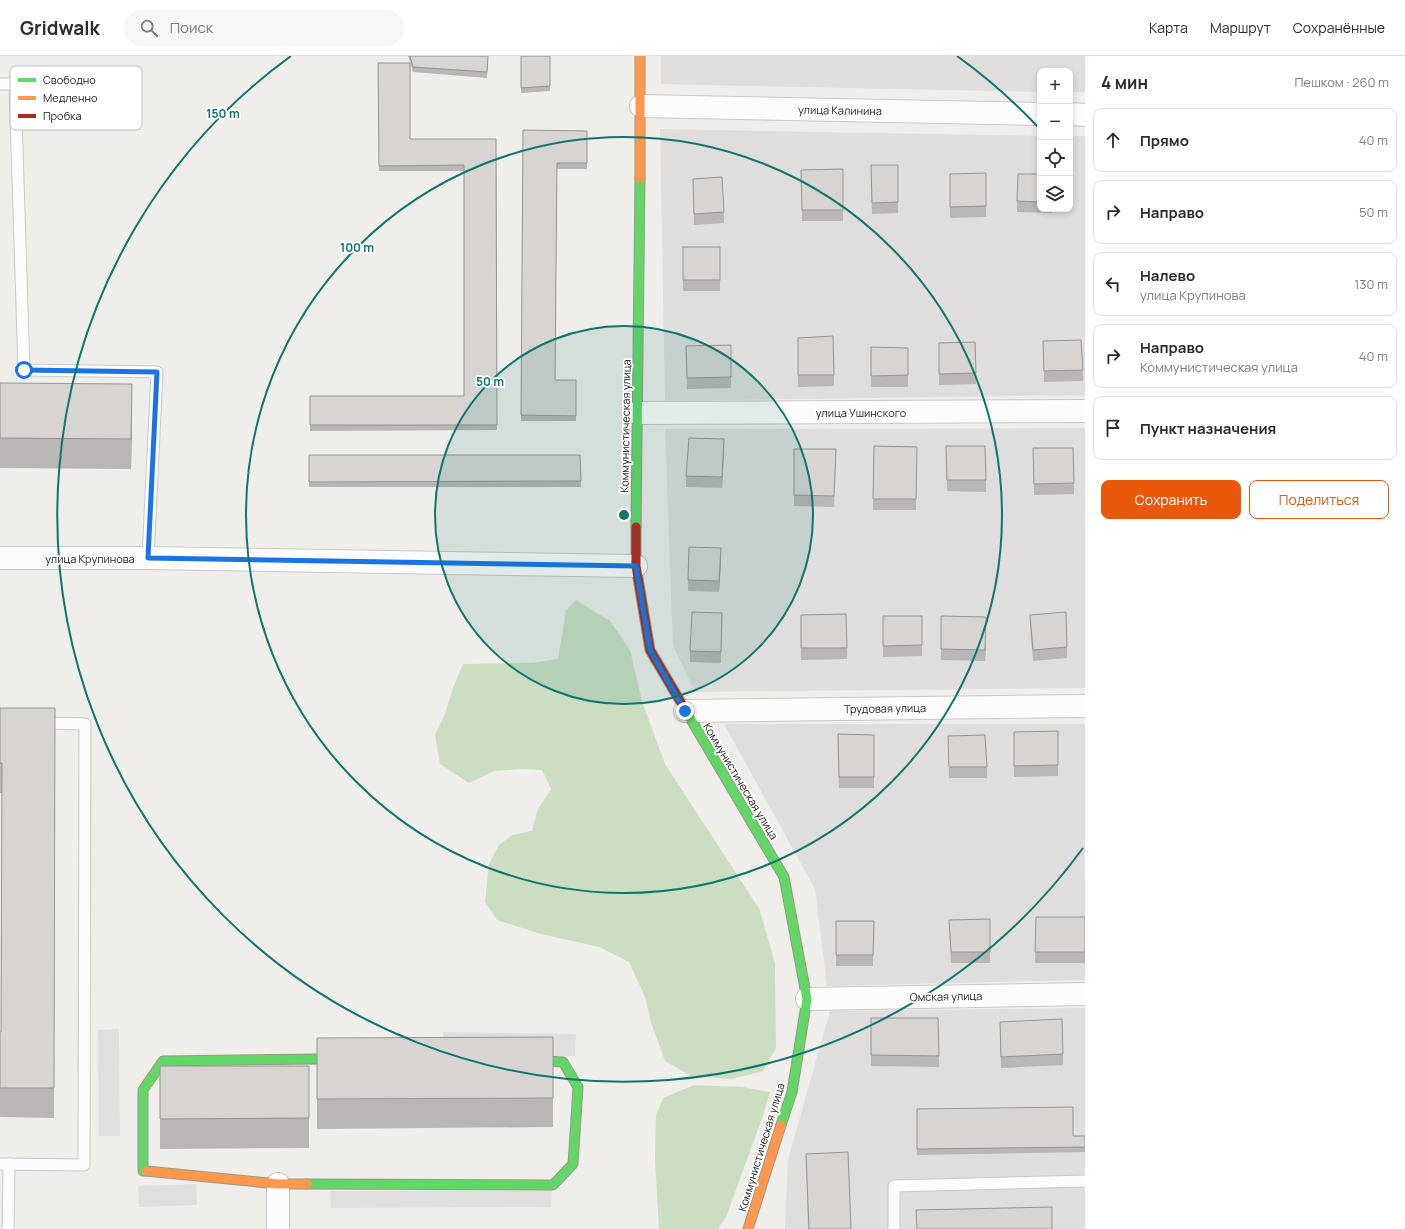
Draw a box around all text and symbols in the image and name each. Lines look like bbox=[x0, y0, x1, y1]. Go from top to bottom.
search box bbox=[124, 10, 404, 46]
text: Gridwalk bbox=[20, 15, 100, 41]
icon: search bbox=[138, 17, 160, 39]
text: Поиск bbox=[170, 17, 213, 38]
text: Карта bbox=[1149, 18, 1188, 37]
text: Маршрут bbox=[1210, 18, 1271, 37]
text: Сохранённые bbox=[1293, 18, 1385, 37]
legend bbox=[10, 66, 142, 130]
map controls bbox=[1037, 68, 1073, 212]
button: + bbox=[1037, 68, 1073, 104]
text: 4 мин bbox=[1101, 71, 1148, 94]
text: Свободно bbox=[43, 72, 96, 87]
text: Пешком · 260 m bbox=[1294, 73, 1389, 91]
text: Медленно bbox=[43, 90, 98, 105]
street label: улица Калинина bbox=[798, 102, 882, 118]
button: − bbox=[1037, 104, 1073, 140]
text: 150 m bbox=[206, 105, 240, 122]
text: Пробка bbox=[43, 108, 82, 123]
icon: ahead bbox=[1102, 129, 1124, 151]
text: Прямо bbox=[1140, 130, 1189, 151]
text: 40 m bbox=[1359, 131, 1388, 149]
button: locate bbox=[1037, 140, 1073, 176]
button: layers bbox=[1037, 176, 1073, 212]
icon: right bbox=[1102, 201, 1124, 223]
text: Направо bbox=[1140, 202, 1204, 223]
text: 50 m bbox=[1359, 203, 1388, 221]
text: 100 m bbox=[340, 239, 374, 256]
text: Налево bbox=[1140, 265, 1195, 286]
icon: left bbox=[1102, 273, 1124, 295]
text: 130 m bbox=[1354, 275, 1388, 293]
text: улица Крупинова bbox=[1140, 286, 1246, 304]
text: Направо bbox=[1140, 337, 1204, 358]
icon: right bbox=[1102, 345, 1124, 367]
text: 40 m bbox=[1359, 347, 1388, 365]
text: Коммунистическая улица bbox=[1140, 358, 1298, 376]
street label: Коммунистическая улица bbox=[616, 359, 634, 493]
route start bbox=[15, 361, 33, 379]
text: 50 m bbox=[476, 373, 504, 390]
street label: улица Ушинского bbox=[816, 405, 907, 420]
icon: arrive bbox=[1102, 417, 1124, 439]
text: Пункт назначения bbox=[1140, 418, 1276, 439]
button: Сохранить bbox=[1101, 480, 1241, 519]
button: Поделиться bbox=[1249, 480, 1389, 519]
centre of rings bbox=[617, 508, 631, 522]
street label: улица Крупинова bbox=[45, 551, 135, 566]
street label: Трудовая улица bbox=[844, 700, 926, 716]
route end bbox=[676, 702, 694, 720]
street label: Коммунистическая улица bbox=[700, 720, 782, 842]
street label: Омская улица bbox=[910, 988, 982, 1004]
street label: Коммунистическая улица bbox=[734, 1081, 788, 1213]

